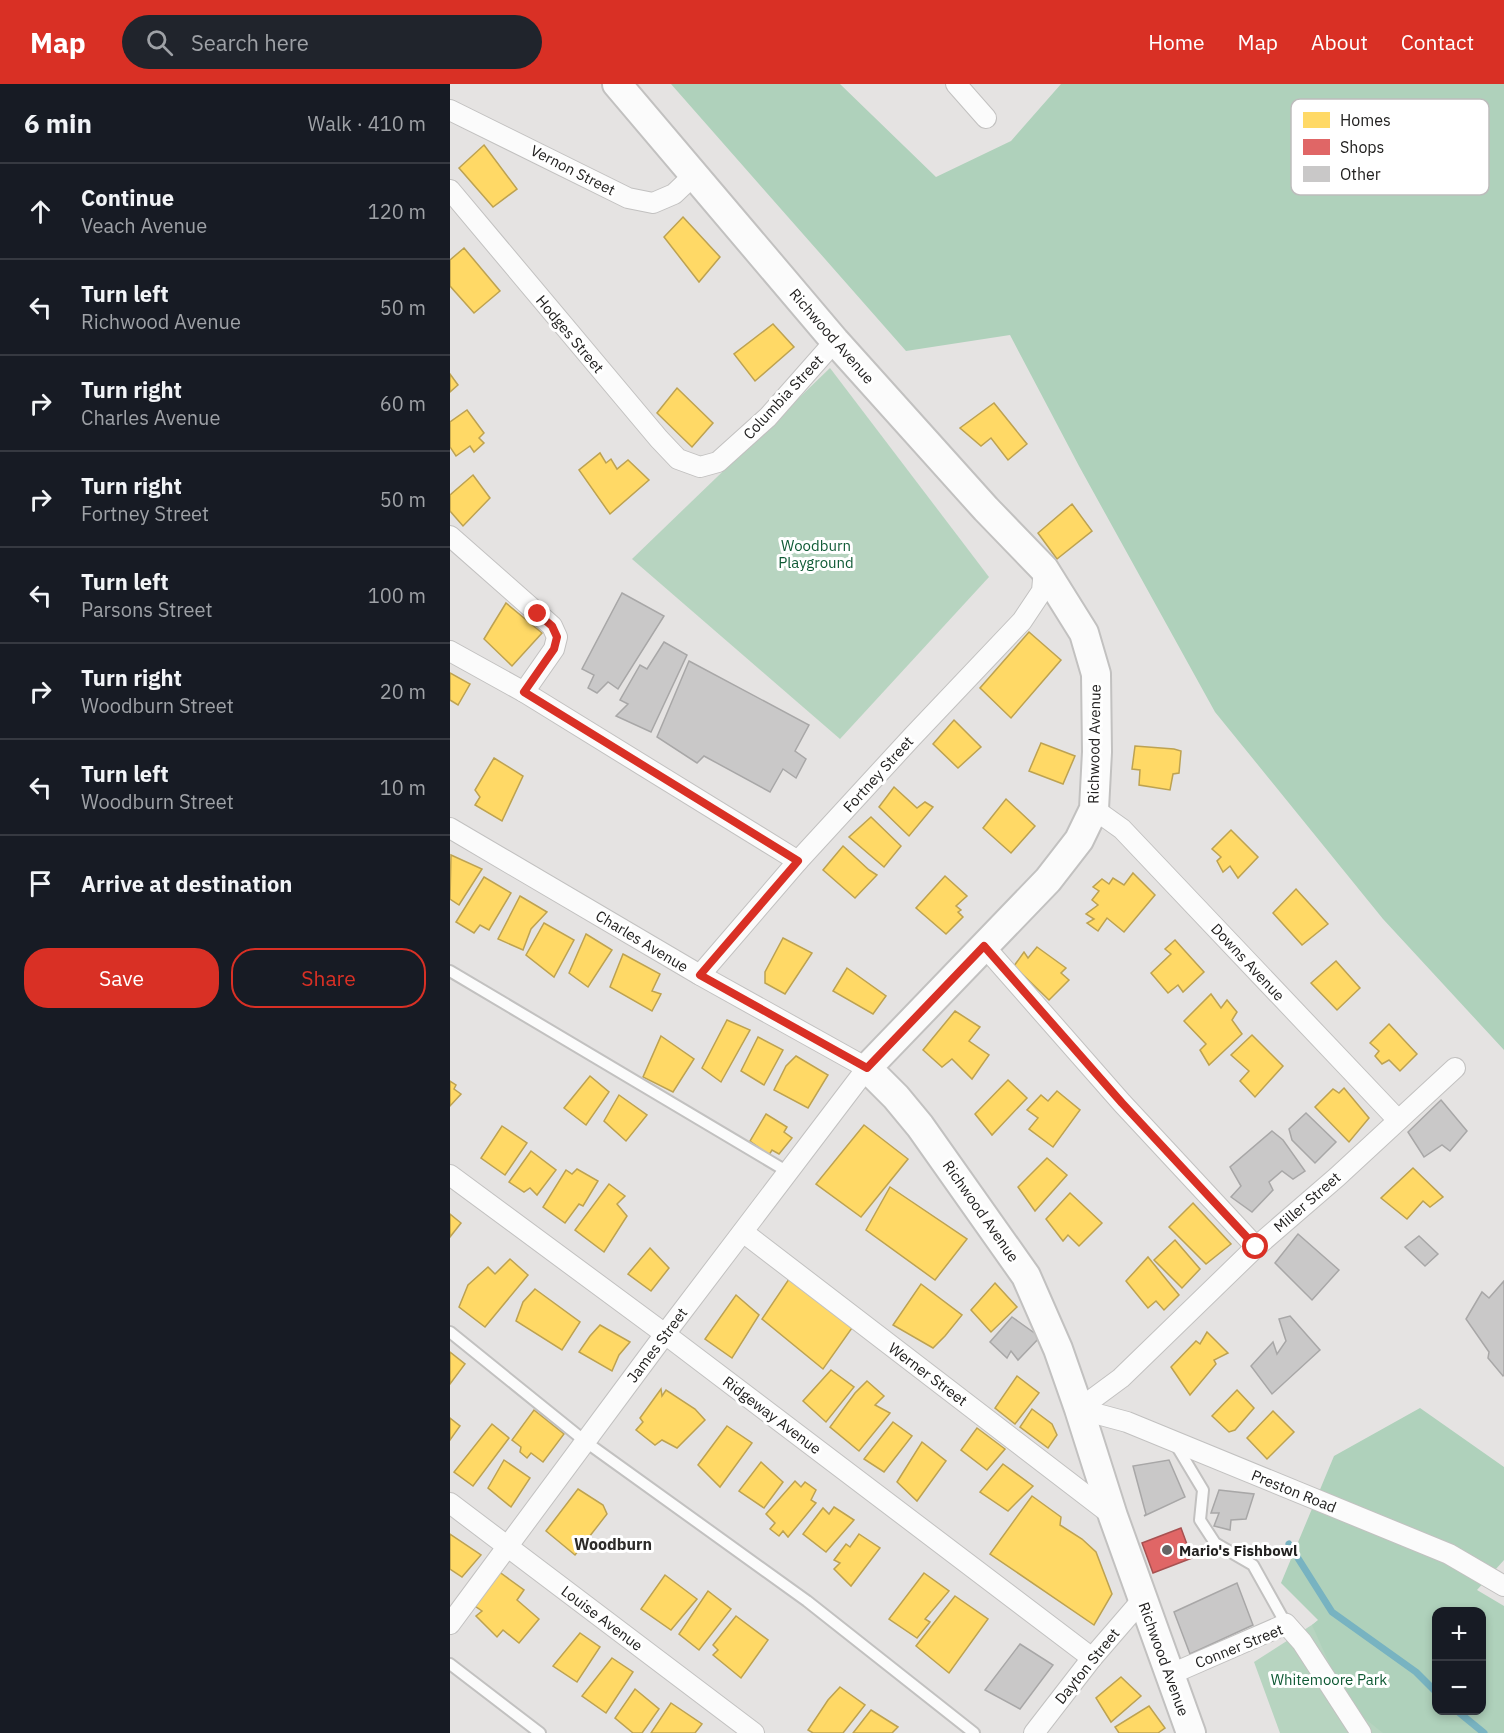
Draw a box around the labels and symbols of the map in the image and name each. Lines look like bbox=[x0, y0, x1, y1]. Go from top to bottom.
legend bbox=[1291, 99, 1489, 195]
text: Homes bbox=[1340, 110, 1391, 130]
text: Shops bbox=[1340, 137, 1384, 157]
street label: Vernon Street bbox=[527, 141, 619, 199]
text: Other bbox=[1340, 164, 1381, 184]
street label: Richwood Avenue bbox=[785, 285, 879, 387]
street label: Hodges Street bbox=[532, 291, 608, 377]
street label: Columbia Street bbox=[739, 351, 827, 443]
park label: Woodburn Playground bbox=[778, 536, 854, 572]
route end bbox=[524, 600, 550, 626]
street label: Richwood Avenue bbox=[1083, 684, 1105, 804]
street label: Fortney Street bbox=[839, 732, 917, 816]
street label: Charles Avenue bbox=[592, 906, 692, 976]
street label: Downs Avenue bbox=[1207, 919, 1289, 1005]
street label: Richwood Avenue bbox=[939, 1156, 1023, 1266]
street label: Miller Street bbox=[1270, 1168, 1344, 1236]
route start bbox=[1242, 1233, 1268, 1259]
street label: James Street bbox=[623, 1304, 691, 1386]
street label: Werner Street bbox=[885, 1338, 971, 1410]
street label: Ridgeway Avenue bbox=[719, 1372, 825, 1458]
street label: Preston Road bbox=[1249, 1465, 1339, 1517]
district label: Woodburn bbox=[574, 1534, 652, 1554]
place label: Mario's Fishbowl bbox=[1179, 1541, 1298, 1560]
marker: Mario's Fishbowl bbox=[1160, 1543, 1174, 1557]
street label: Louise Avenue bbox=[557, 1581, 647, 1655]
street label: Richwood Avenue bbox=[1135, 1599, 1193, 1719]
street label: Conner Street bbox=[1192, 1620, 1286, 1672]
street label: Dayton Street bbox=[1051, 1624, 1123, 1708]
park label: Whitemoore Park bbox=[1271, 1670, 1387, 1689]

